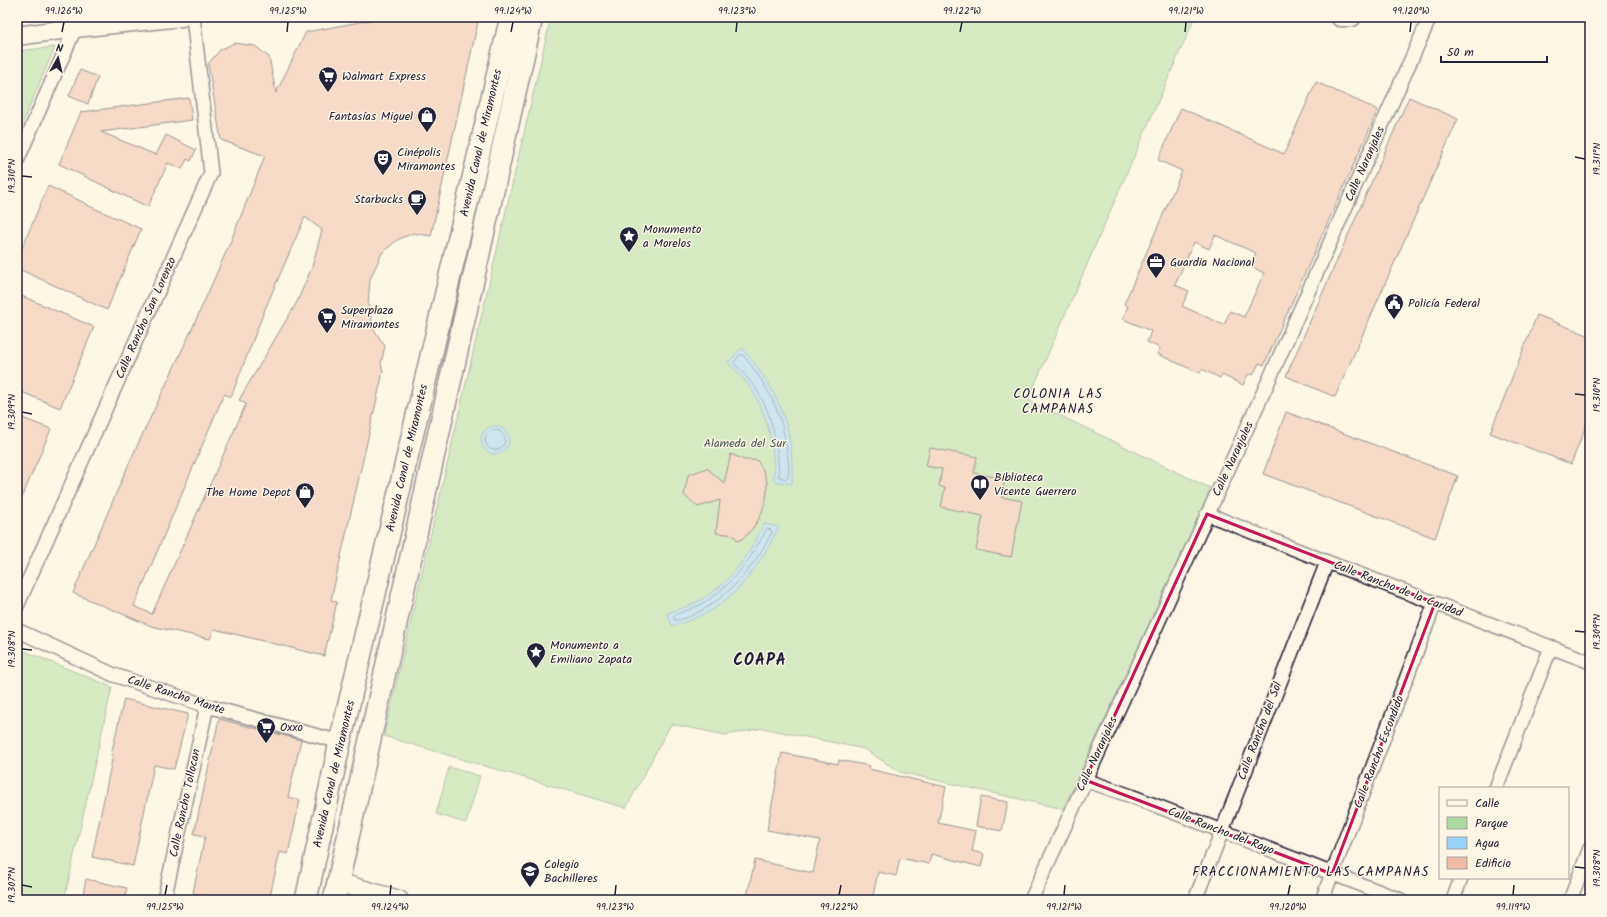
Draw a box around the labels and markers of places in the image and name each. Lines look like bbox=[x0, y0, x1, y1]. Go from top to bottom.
supermarket icon: Walmart Express bbox=[317, 65, 339, 93]
place label: Walmart Express bbox=[342, 67, 426, 86]
shop icon: Fantasías Miguel bbox=[416, 105, 438, 133]
place label: Fantasías Miguel bbox=[329, 107, 413, 126]
place label: Cinépolis Miramontes bbox=[397, 143, 455, 176]
theatre icon: Cinépolis Miramontes bbox=[372, 148, 394, 176]
cafe icon: Starbucks bbox=[406, 188, 428, 216]
place label: Starbucks bbox=[354, 190, 403, 209]
place label: Monumento a Morelos bbox=[643, 220, 702, 253]
place icon: Monumento a Morelos bbox=[618, 225, 640, 253]
office icon: Guardia Nacional bbox=[1145, 251, 1167, 279]
place label: Guardia Nacional bbox=[1170, 253, 1254, 272]
public building icon: Policía Federal bbox=[1383, 292, 1405, 320]
place label: Policía Federal bbox=[1408, 294, 1480, 313]
place label: Superplaza Miramontes bbox=[341, 301, 399, 334]
supermarket icon: Superplaza Miramontes bbox=[316, 306, 338, 334]
place label: Biblioteca Vicente Guerrero bbox=[994, 468, 1077, 501]
library icon: Biblioteca Vicente Guerrero bbox=[969, 473, 991, 501]
shop icon: The Home Depot bbox=[294, 481, 316, 509]
place label: The Home Depot bbox=[206, 483, 291, 502]
place label: Monumento a Emiliano Zapata bbox=[550, 636, 633, 669]
place icon: Monumento a Emiliano Zapata bbox=[525, 641, 547, 669]
supermarket icon: Oxxo bbox=[255, 716, 277, 744]
place label: Oxxo bbox=[280, 718, 303, 737]
place label: Colegio Bachilleres bbox=[544, 855, 598, 888]
school or university icon: Colegio Bachilleres bbox=[519, 860, 541, 888]

